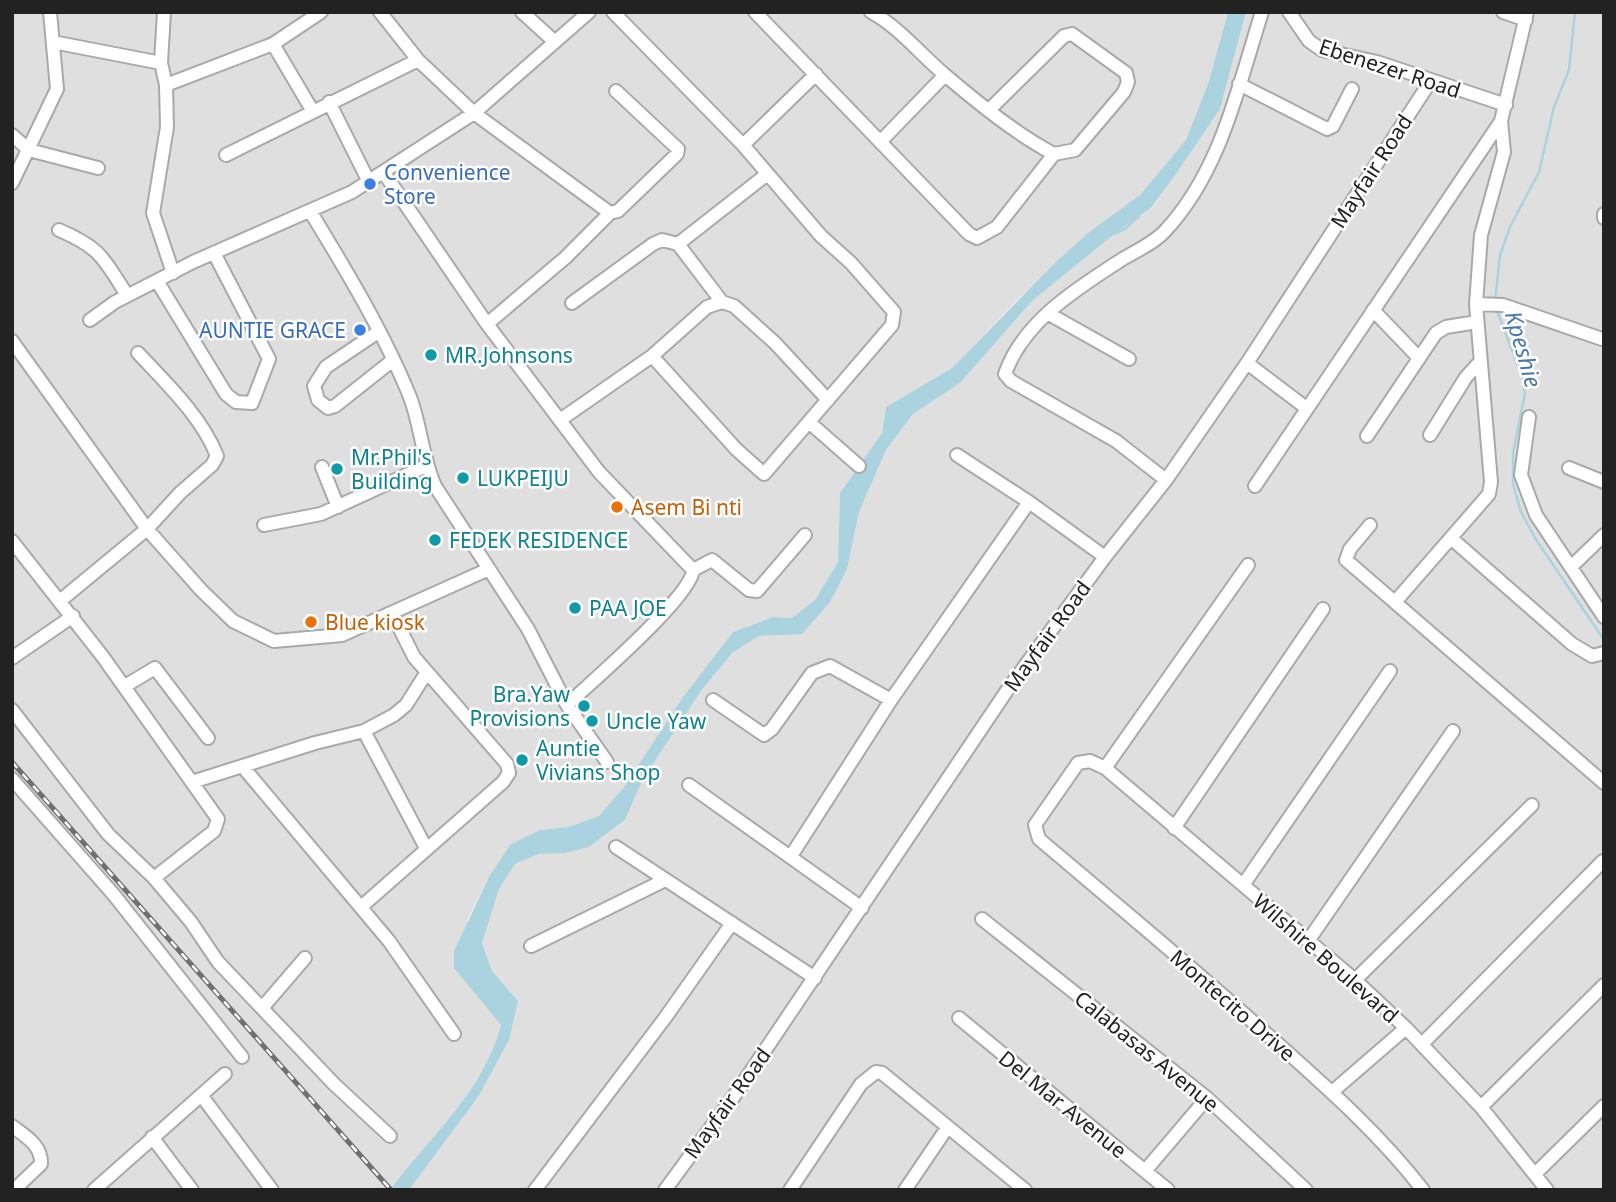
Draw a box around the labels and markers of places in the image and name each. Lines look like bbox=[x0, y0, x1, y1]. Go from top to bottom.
place label: Convenience Store bbox=[384, 158, 511, 210]
marker: Convenience Store bbox=[362, 176, 378, 192]
place label: AUNTIE GRACE bbox=[199, 316, 346, 344]
marker: AUNTIE GRACE bbox=[352, 322, 368, 338]
place label: MR.Johnsons bbox=[445, 341, 573, 369]
marker: MR.Johnsons bbox=[423, 347, 439, 363]
place label: Mr.Phil's Building bbox=[351, 443, 433, 495]
marker: Mr.Phil's Building bbox=[329, 461, 345, 477]
place label: LUKPEIJU bbox=[477, 464, 569, 492]
marker: LUKPEIJU bbox=[455, 470, 471, 486]
place label: Asem Bi nti bbox=[631, 493, 742, 521]
marker: Asem Bi nti bbox=[609, 499, 625, 515]
place label: FEDEK RESIDENCE bbox=[449, 526, 628, 554]
marker: FEDEK RESIDENCE bbox=[427, 532, 443, 548]
place label: PAA JOE bbox=[589, 594, 667, 622]
marker: PAA JOE bbox=[567, 600, 583, 616]
place label: Blue kiosk bbox=[325, 608, 426, 636]
marker: Blue kiosk bbox=[303, 614, 319, 630]
place label: Bra.Yaw Provisions bbox=[469, 680, 570, 732]
marker: Bra.Yaw Provisions bbox=[576, 698, 592, 714]
place label: Uncle Yaw bbox=[606, 707, 707, 735]
marker: Uncle Yaw bbox=[584, 713, 600, 729]
place label: Auntie Vivians Shop bbox=[536, 734, 661, 786]
marker: Auntie Vivians Shop bbox=[514, 752, 530, 768]

